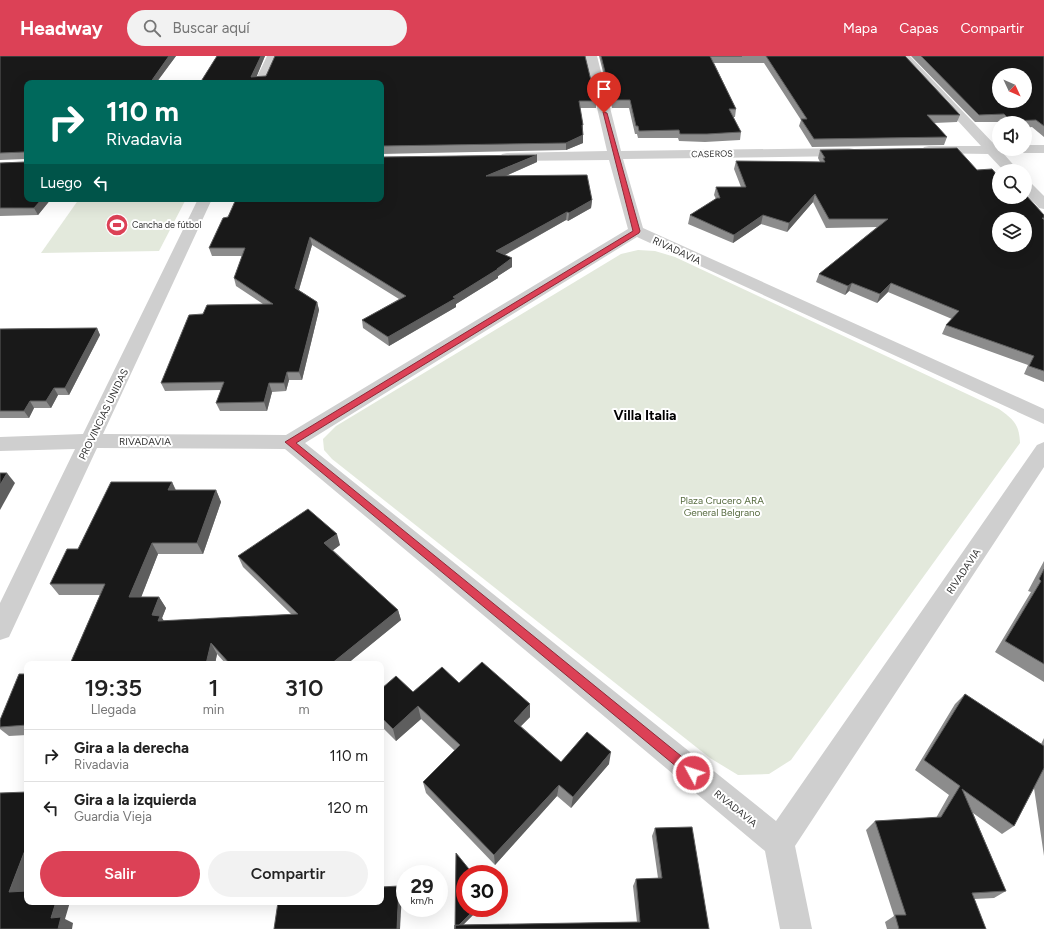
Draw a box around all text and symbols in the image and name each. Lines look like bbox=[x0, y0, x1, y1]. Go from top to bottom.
search box bbox=[127, 10, 407, 46]
text: Headway bbox=[20, 17, 103, 40]
icon: search bbox=[141, 17, 163, 39]
text: Buscar aquí bbox=[173, 19, 250, 37]
text: Mapa bbox=[843, 20, 877, 37]
text: Capas bbox=[899, 20, 938, 37]
text: Compartir bbox=[960, 20, 1024, 37]
north arrow bbox=[992, 68, 1032, 108]
map controls bbox=[992, 68, 1032, 252]
pin bbox=[587, 72, 621, 113]
icon: arrive bbox=[593, 78, 615, 100]
text: 110 m bbox=[106, 94, 179, 128]
icon: right bbox=[40, 96, 92, 148]
button: sound bbox=[992, 116, 1032, 156]
text: Rivadavia bbox=[106, 128, 182, 150]
street label: CASEROS bbox=[691, 148, 733, 159]
button: search bbox=[992, 164, 1032, 204]
icon: left bbox=[90, 172, 112, 194]
text: Luego bbox=[40, 174, 82, 192]
sports icon: Cancha de fútbol bbox=[104, 212, 130, 238]
button: layers bbox=[992, 212, 1032, 252]
place label: Cancha de fútbol bbox=[132, 219, 201, 230]
street label: RIVADAVIA bbox=[651, 234, 703, 267]
street label: PROVINCIAS UNIDAS bbox=[76, 367, 131, 462]
district label: Villa Italia bbox=[613, 407, 677, 424]
street label: RIVADAVIA bbox=[119, 435, 171, 448]
park label: Plaza Crucero ARA General Belgrano bbox=[680, 494, 764, 519]
street label: RIVADAVIA bbox=[944, 546, 983, 596]
text: 19:35 bbox=[85, 673, 142, 702]
text: 1 bbox=[208, 673, 219, 702]
text: 310 bbox=[285, 673, 323, 702]
text: Llegada bbox=[91, 702, 136, 717]
text: min bbox=[203, 702, 224, 717]
text: m bbox=[299, 702, 310, 717]
text: Gira a la derecha bbox=[74, 739, 189, 757]
icon: right bbox=[40, 745, 62, 767]
text: 110 m bbox=[330, 747, 368, 765]
position arrow bbox=[672, 752, 714, 794]
text: Rivadavia bbox=[74, 757, 129, 772]
street label: RIVADAVIA bbox=[711, 787, 760, 830]
text: Gira a la izquierda bbox=[74, 791, 196, 809]
icon: left bbox=[40, 797, 62, 819]
text: 120 m bbox=[327, 799, 368, 817]
text: Guardia Vieja bbox=[74, 809, 152, 824]
button: Salir bbox=[40, 851, 200, 897]
button: Compartir bbox=[208, 851, 368, 897]
speed limit sign: 30 bbox=[456, 865, 508, 917]
text: 29 bbox=[410, 874, 434, 898]
text: km/h bbox=[411, 894, 433, 907]

